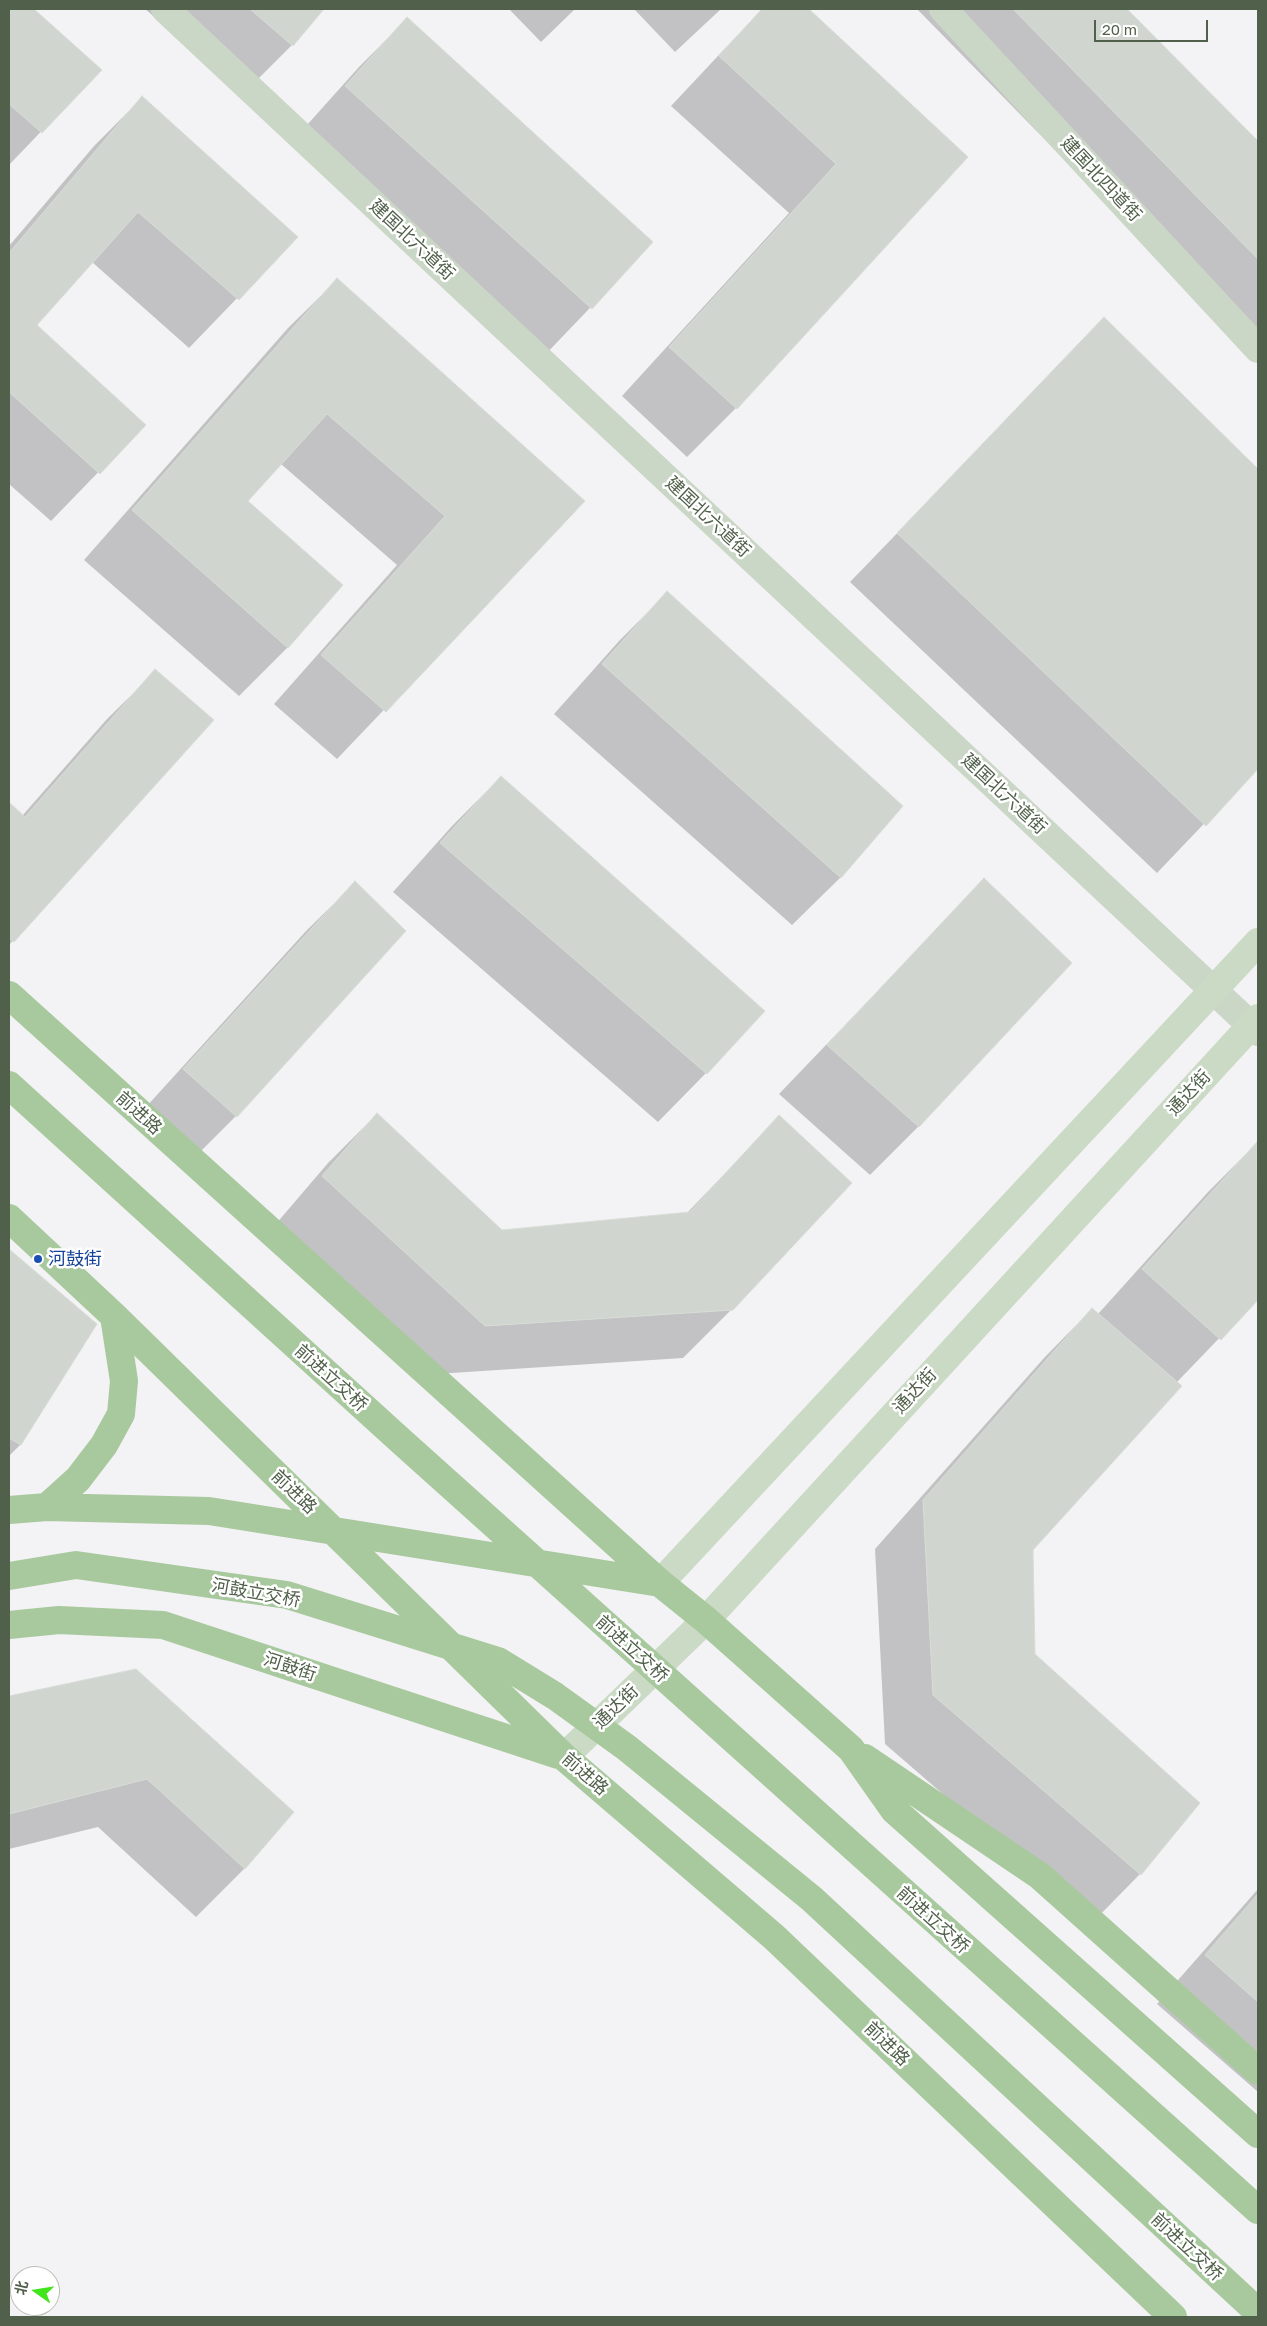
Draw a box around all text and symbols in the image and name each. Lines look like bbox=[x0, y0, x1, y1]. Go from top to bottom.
scale bar bbox=[1097, 10, 1211, 42]
text: 20 m bbox=[1102, 20, 1137, 38]
street label: 建国北四道街 bbox=[1056, 132, 1146, 226]
street label: 建国北六道街 bbox=[365, 195, 459, 285]
street label: 建国北六道街 bbox=[661, 472, 755, 562]
street label: 建国北六道街 bbox=[957, 749, 1051, 839]
street label: 通达街 bbox=[1163, 1066, 1215, 1120]
street label: 前进路 bbox=[112, 1087, 166, 1139]
place label: 河鼓街 bbox=[48, 1248, 102, 1270]
marker: 河鼓街 bbox=[32, 1253, 44, 1265]
street label: 前进立交桥 bbox=[290, 1340, 372, 1416]
street label: 通达街 bbox=[889, 1364, 941, 1418]
street label: 前进路 bbox=[267, 1465, 321, 1519]
street label: 河鼓立交桥 bbox=[210, 1575, 302, 1611]
street label: 前进立交桥 bbox=[591, 1611, 673, 1687]
street label: 河鼓街 bbox=[261, 1648, 319, 1686]
street label: 通达街 bbox=[589, 1680, 643, 1734]
street label: 前进路 bbox=[558, 1748, 612, 1800]
street label: 前进立交桥 bbox=[892, 1882, 974, 1958]
street label: 前进路 bbox=[860, 2017, 914, 2071]
street label: 前进立交桥 bbox=[1147, 2208, 1227, 2286]
north arrow bbox=[10, 2266, 60, 2316]
text: 北 bbox=[11, 2279, 31, 2296]

